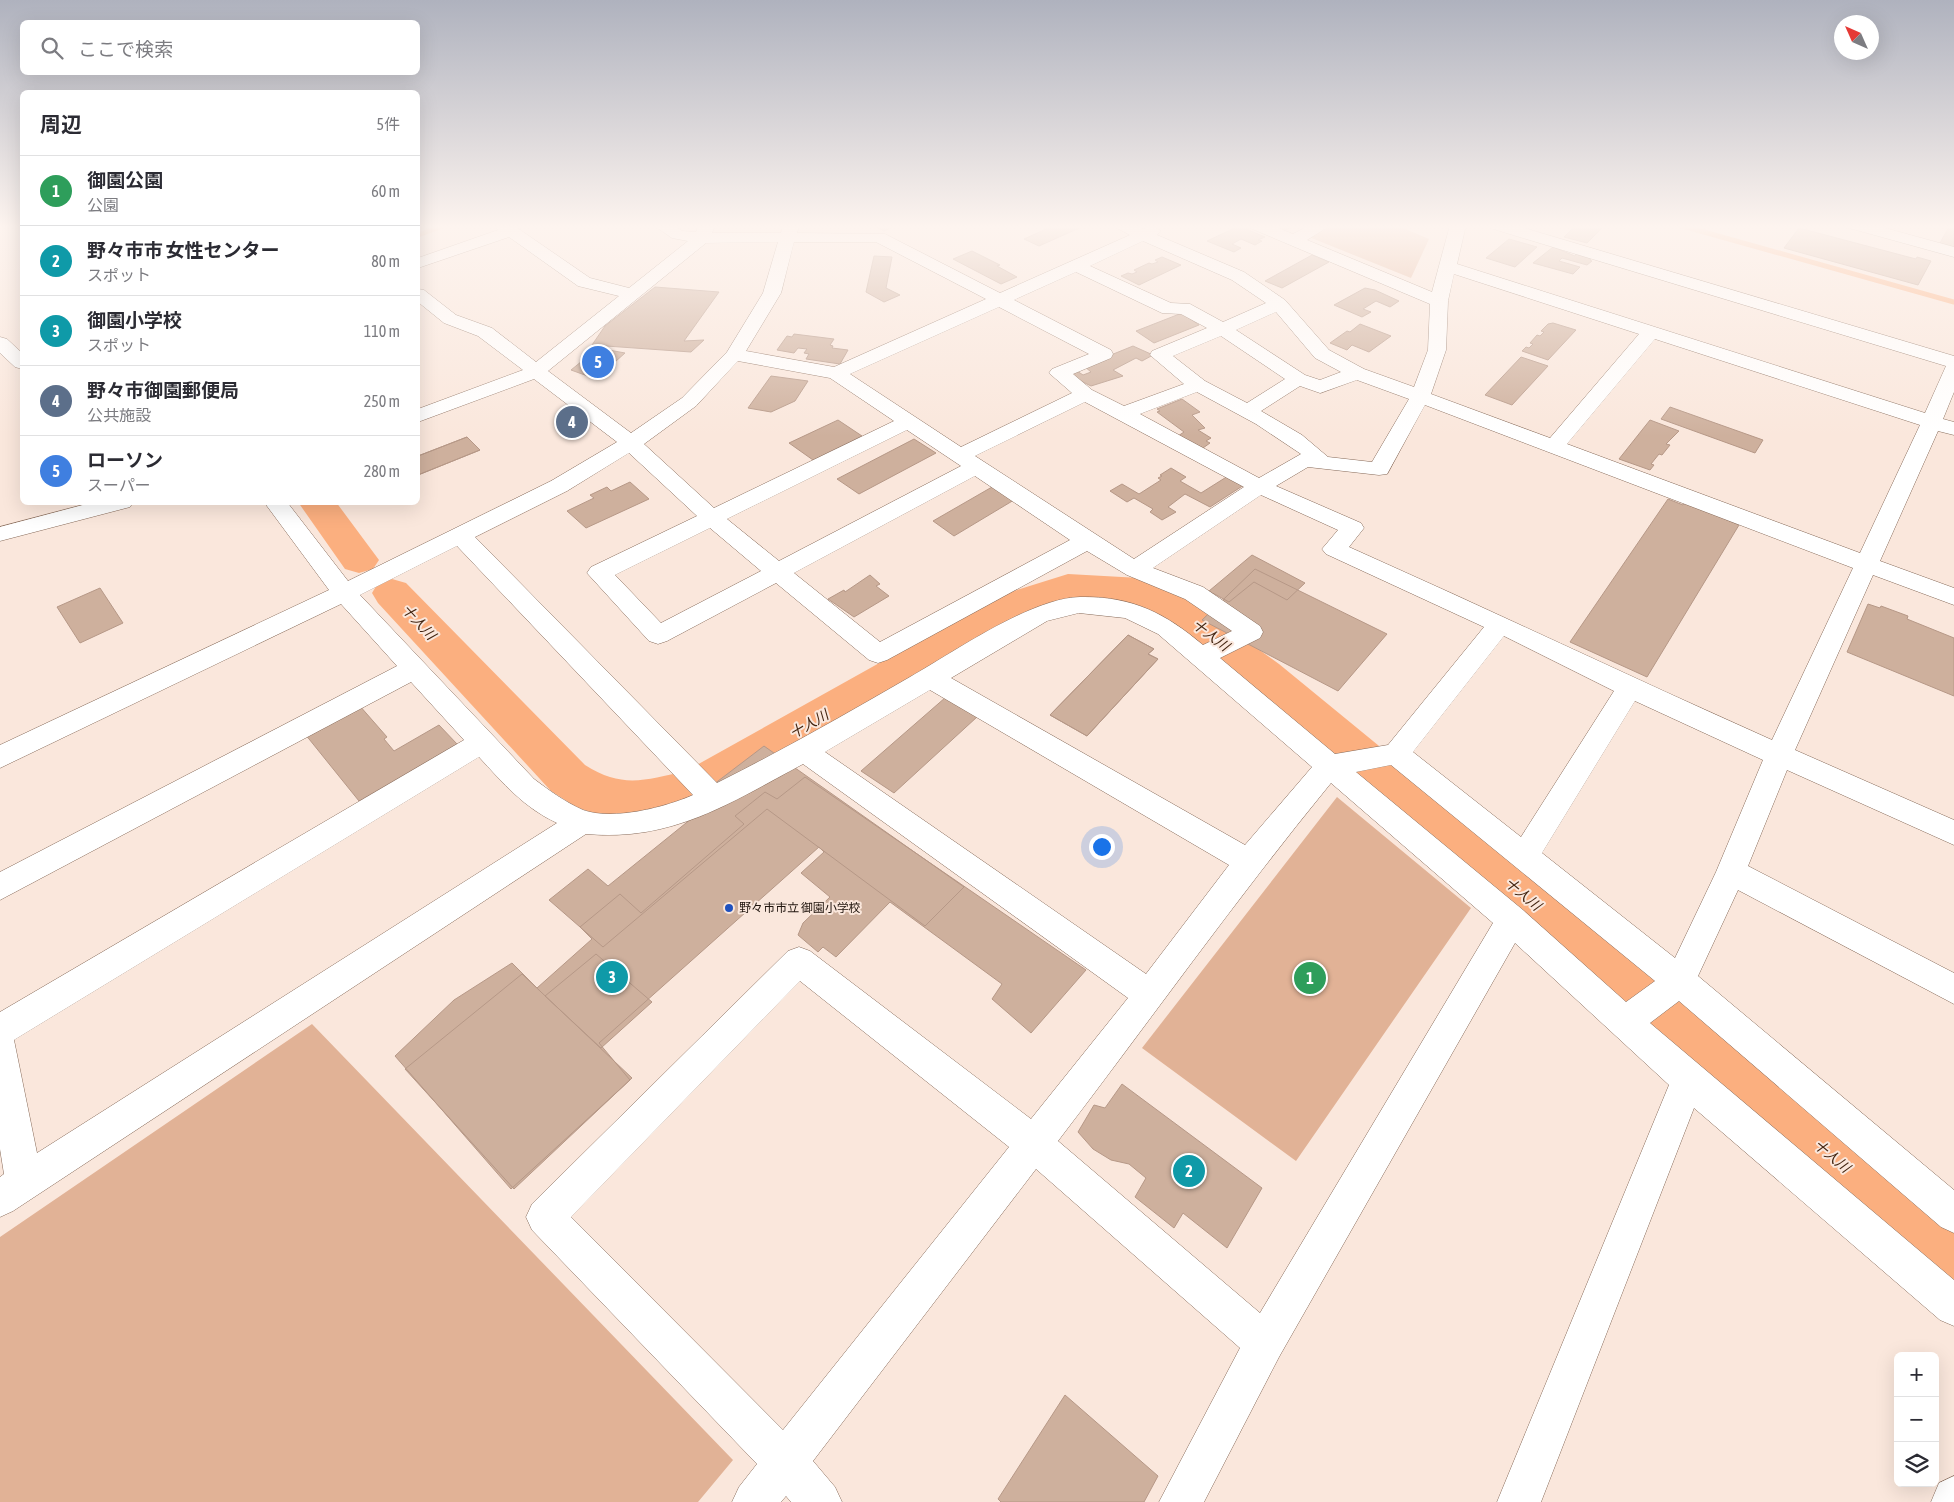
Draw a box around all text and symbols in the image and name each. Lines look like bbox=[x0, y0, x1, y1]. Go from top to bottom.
north arrow bbox=[1834, 15, 1879, 60]
search box bbox=[20, 20, 420, 75]
icon: search bbox=[38, 34, 66, 62]
text: ここで検索 bbox=[78, 38, 173, 60]
text: 周辺 bbox=[40, 112, 82, 136]
text: 5件 bbox=[376, 115, 400, 133]
text: 御園公園 bbox=[87, 169, 163, 191]
text: 1 bbox=[52, 182, 60, 200]
text: 60 m bbox=[371, 182, 400, 200]
text: 公園 bbox=[87, 196, 119, 214]
text: 野々市市 女性センター bbox=[87, 239, 280, 261]
text: 2 bbox=[52, 252, 60, 270]
text: 80 m bbox=[371, 252, 400, 270]
text: スポット bbox=[87, 266, 151, 284]
text: 御園小学校 bbox=[87, 309, 182, 331]
text: 3 bbox=[52, 322, 60, 340]
text: 110 m bbox=[364, 322, 400, 340]
text: スポット bbox=[87, 336, 151, 354]
pin: 5 bbox=[582, 343, 614, 381]
text: 野々市御園郵便局 bbox=[87, 379, 239, 401]
text: 4 bbox=[52, 392, 60, 410]
text: 250 m bbox=[364, 392, 400, 410]
pin: 4 bbox=[556, 403, 588, 441]
text: 公共施設 bbox=[87, 406, 151, 424]
text: ローソン bbox=[87, 449, 163, 471]
text: 5 bbox=[52, 462, 60, 480]
text: 280 m bbox=[364, 462, 400, 480]
text: スーパー bbox=[87, 476, 151, 494]
water label: 十人川 bbox=[399, 601, 441, 644]
water label: 十人川 bbox=[1189, 616, 1234, 655]
water label: 十人川 bbox=[787, 706, 833, 741]
your location bbox=[1089, 834, 1115, 860]
water label: 十人川 bbox=[1502, 874, 1546, 915]
place label: 野々市市立 御園小学校 bbox=[739, 901, 861, 915]
marker: 野々市市立 御園小学校 bbox=[723, 902, 735, 914]
pin: 3 bbox=[596, 958, 628, 996]
pin: 1 bbox=[1294, 959, 1326, 997]
water label: 十人川 bbox=[1811, 1136, 1855, 1177]
pin: 2 bbox=[1173, 1152, 1205, 1190]
map controls bbox=[1894, 1352, 1939, 1487]
button: + bbox=[1894, 1352, 1939, 1397]
button: − bbox=[1894, 1397, 1939, 1442]
button: layers bbox=[1894, 1442, 1939, 1487]

